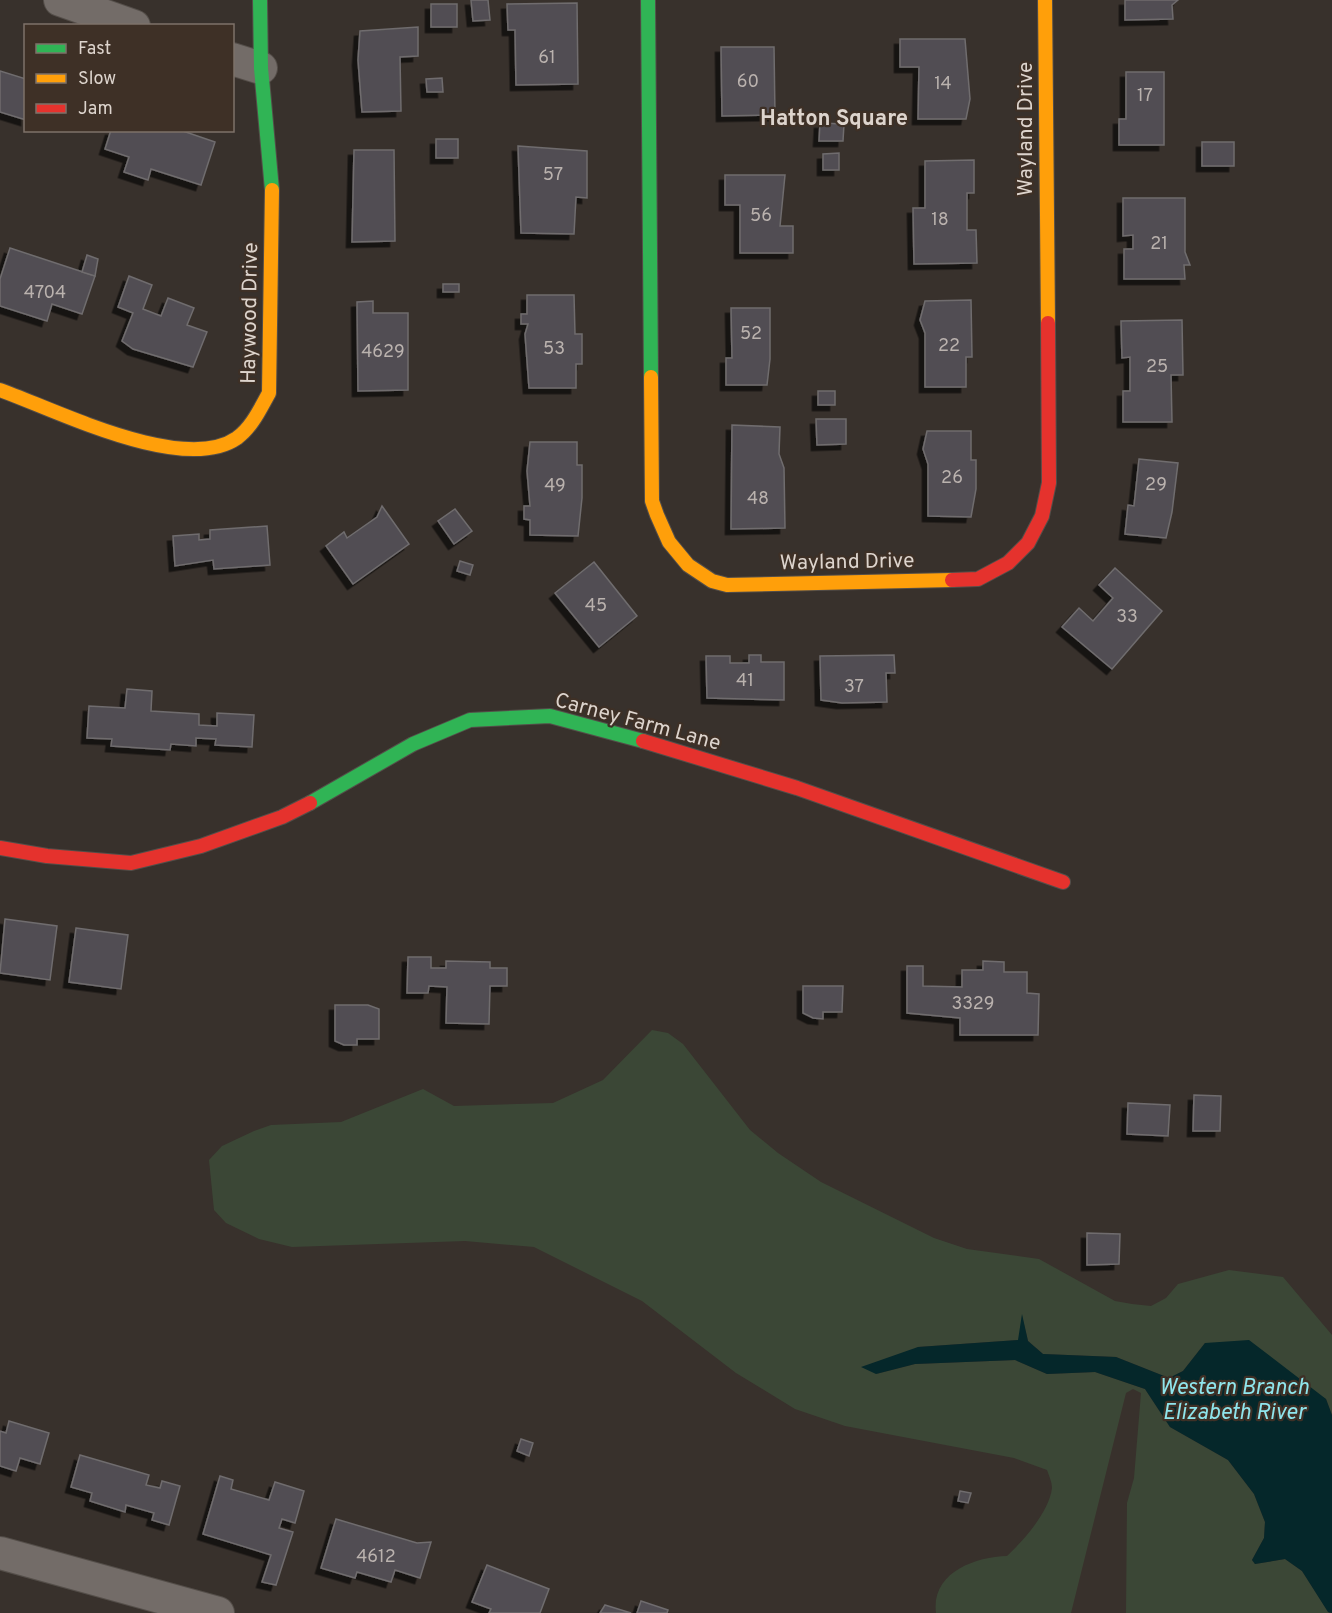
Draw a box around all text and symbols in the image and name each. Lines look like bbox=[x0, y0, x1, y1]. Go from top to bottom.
legend bbox=[24, 24, 234, 132]
text: Fast bbox=[78, 38, 111, 61]
house number: 61 bbox=[538, 47, 556, 70]
street label: Wayland Drive bbox=[1013, 62, 1040, 196]
text: Slow bbox=[78, 68, 116, 91]
house number: 60 bbox=[737, 71, 759, 94]
house number: 14 bbox=[934, 73, 952, 96]
house number: 17 bbox=[1137, 85, 1153, 108]
text: Jam bbox=[78, 98, 113, 121]
district label: Hatton Square bbox=[760, 106, 908, 133]
house number: 57 bbox=[543, 164, 563, 187]
house number: 56 bbox=[750, 205, 772, 228]
house number: 18 bbox=[931, 209, 949, 232]
house number: 21 bbox=[1150, 233, 1168, 256]
street label: Haywood Drive bbox=[236, 242, 265, 384]
house number: 4704 bbox=[24, 282, 66, 305]
house number: 52 bbox=[740, 323, 762, 346]
house number: 22 bbox=[938, 335, 960, 358]
house number: 53 bbox=[543, 338, 565, 361]
house number: 4629 bbox=[361, 341, 405, 364]
house number: 25 bbox=[1146, 356, 1168, 379]
house number: 26 bbox=[941, 467, 963, 490]
house number: 29 bbox=[1145, 474, 1167, 497]
house number: 49 bbox=[544, 475, 566, 498]
house number: 48 bbox=[747, 488, 769, 511]
street label: Wayland Drive bbox=[779, 548, 915, 577]
house number: 45 bbox=[585, 595, 607, 618]
house number: 33 bbox=[1116, 606, 1138, 629]
house number: 41 bbox=[736, 670, 754, 693]
house number: 37 bbox=[844, 676, 864, 699]
street label: Carney Farm Lane bbox=[552, 687, 724, 758]
house number: 3329 bbox=[951, 993, 995, 1016]
water label: Western Branch Elizabeth River bbox=[1159, 1375, 1309, 1427]
house number: 4612 bbox=[356, 1546, 396, 1569]

